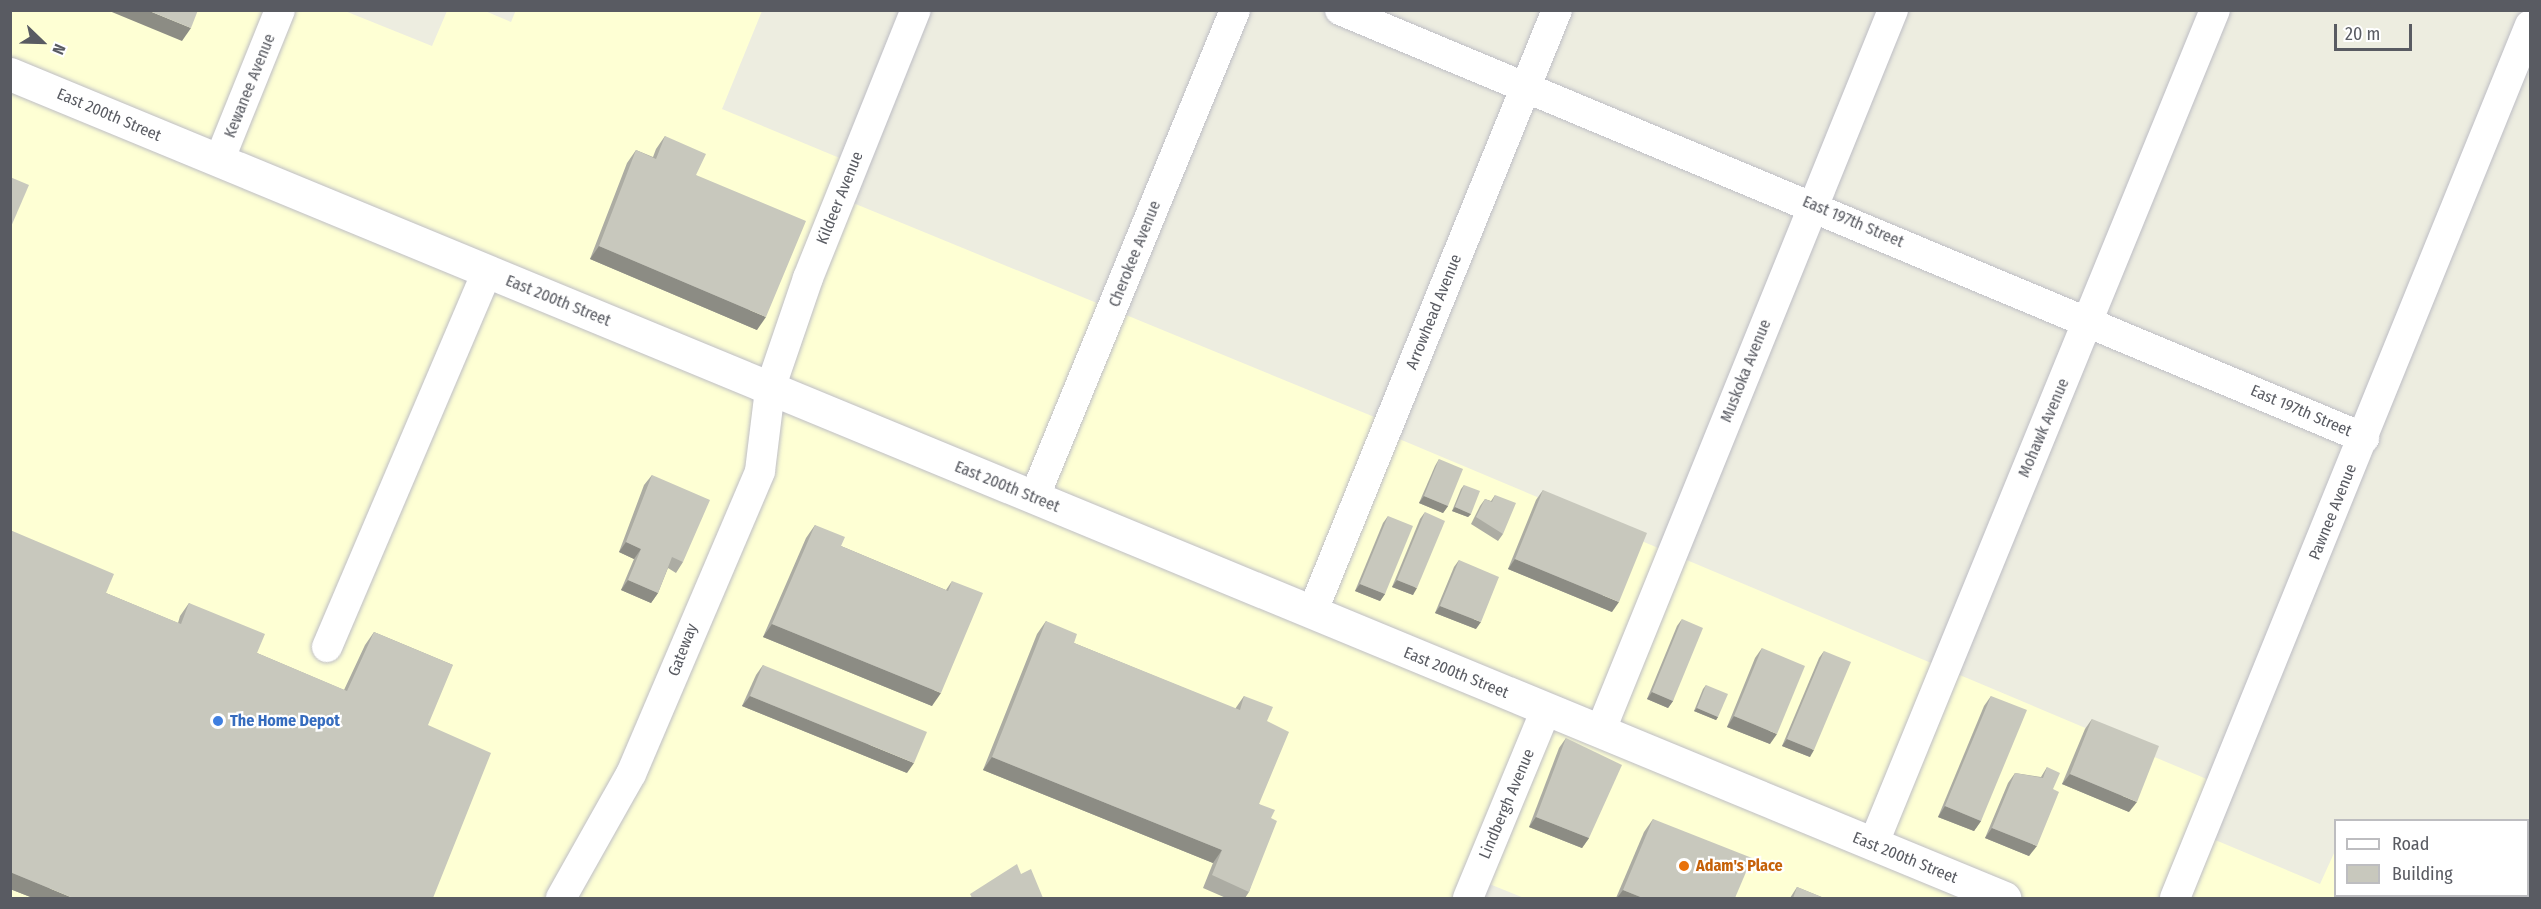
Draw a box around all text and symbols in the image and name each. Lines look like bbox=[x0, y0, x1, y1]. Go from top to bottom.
north arrow bbox=[12, 12, 72, 72]
scale bar bbox=[2337, 12, 2415, 50]
text: 20 m bbox=[2345, 23, 2380, 45]
street label: Kewanee Avenue bbox=[220, 31, 280, 141]
text: N bbox=[48, 41, 70, 57]
street label: East 200th Street bbox=[54, 84, 164, 146]
street label: Kildeer Avenue bbox=[813, 149, 867, 247]
street label: East 197th Street bbox=[1800, 192, 1906, 252]
street label: Cherokee Avenue bbox=[1105, 198, 1165, 310]
street label: Arrowhead Avenue bbox=[1402, 252, 1466, 372]
street label: East 200th Street bbox=[503, 271, 613, 331]
street label: Muskoka Avenue bbox=[1717, 317, 1775, 425]
street label: Mohawk Avenue bbox=[2015, 376, 2073, 480]
street label: East 197th Street bbox=[2248, 381, 2354, 441]
street label: East 200th Street bbox=[952, 457, 1062, 517]
street label: Pawnee Avenue bbox=[2305, 461, 2361, 563]
street label: Gateway bbox=[664, 621, 702, 679]
street label: East 200th Street bbox=[1401, 643, 1511, 703]
place label: The Home Depot bbox=[230, 711, 340, 731]
marker: The Home Depot bbox=[211, 714, 225, 728]
street label: Lindbergh Avenue bbox=[1475, 746, 1539, 862]
legend bbox=[2334, 819, 2529, 897]
street label: East 200th Street bbox=[1850, 828, 1960, 888]
text: Road bbox=[2392, 833, 2429, 855]
place label: Adam's Place bbox=[1696, 856, 1783, 876]
marker: Adam's Place bbox=[1677, 859, 1691, 873]
text: Building bbox=[2392, 863, 2453, 885]

